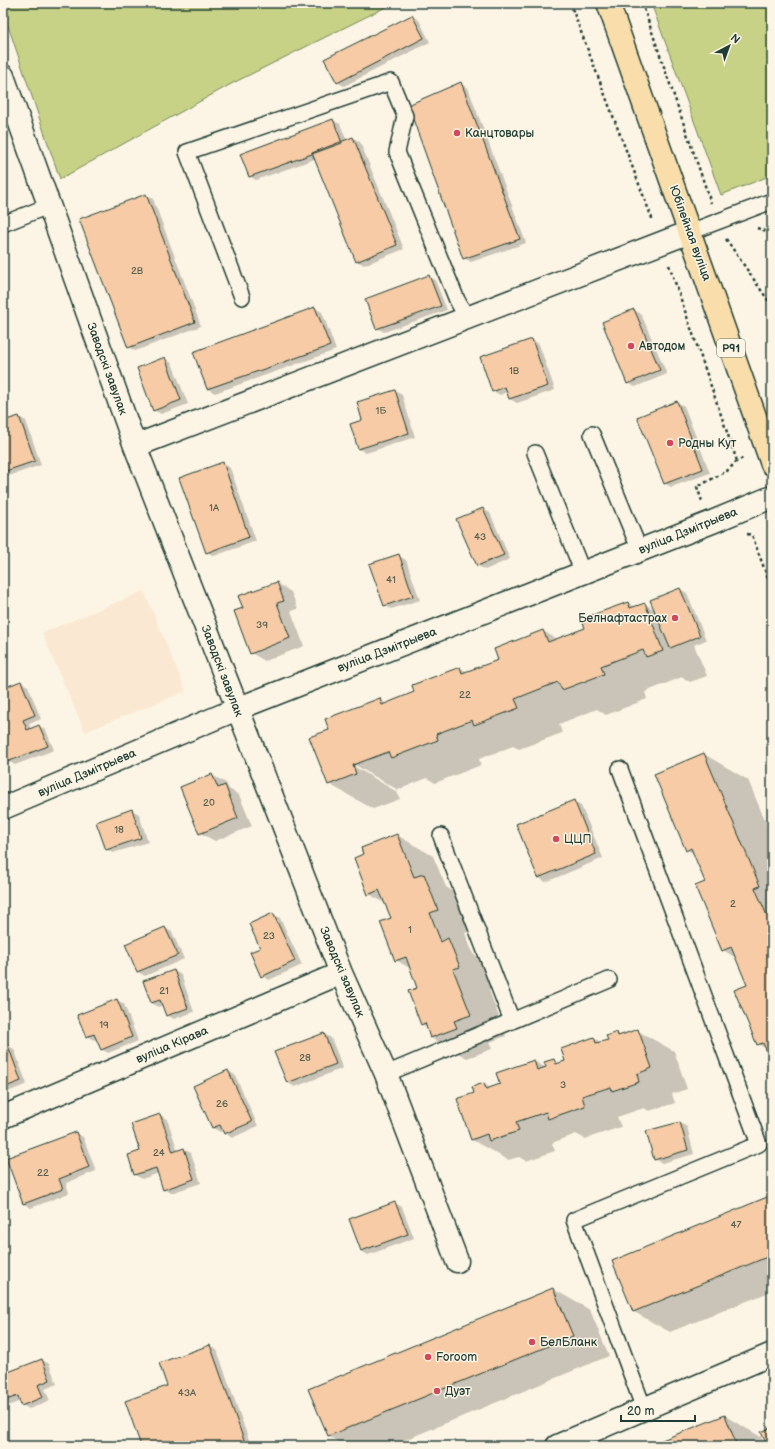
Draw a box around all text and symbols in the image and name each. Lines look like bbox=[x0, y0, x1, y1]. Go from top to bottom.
north arrow bbox=[709, 26, 749, 66]
text: N bbox=[728, 31, 743, 46]
place label: Канцтовары bbox=[465, 126, 534, 141]
marker: Канцтовары bbox=[452, 128, 462, 138]
street label: Юбілейная вуліца bbox=[666, 183, 714, 283]
house number: 2В bbox=[131, 265, 144, 277]
street label: Заводскі завулак bbox=[83, 321, 131, 418]
place label: Автодом bbox=[638, 339, 685, 354]
road number: Р91 bbox=[717, 339, 745, 357]
marker: Автодом bbox=[626, 341, 636, 351]
house number: 1В bbox=[509, 365, 520, 377]
house number: 1Б bbox=[376, 405, 386, 417]
place label: Родны Кут bbox=[678, 436, 737, 451]
marker: Родны Кут bbox=[665, 438, 675, 448]
house number: 1А bbox=[209, 502, 220, 514]
street label: вуліца Дзмітрыева bbox=[636, 504, 740, 558]
house number: 43 bbox=[474, 531, 486, 543]
house number: 41 bbox=[386, 574, 396, 586]
place label: Белнафтастрах bbox=[578, 611, 668, 626]
marker: Белнафтастрах bbox=[670, 613, 680, 623]
house number: 39 bbox=[256, 619, 268, 631]
street label: Заводскі завулак bbox=[198, 623, 247, 720]
street label: вуліца Дзмітрыева bbox=[335, 624, 439, 676]
house number: 22 bbox=[459, 689, 471, 701]
street label: вуліца Дзмітрыева bbox=[36, 746, 138, 800]
house number: 20 bbox=[203, 797, 215, 809]
house number: 18 bbox=[114, 824, 124, 836]
place label: ЦЦП bbox=[564, 832, 591, 847]
marker: ЦЦП bbox=[551, 834, 561, 844]
house number: 2 bbox=[730, 898, 736, 910]
street label: Заводскі завулак bbox=[316, 924, 368, 1020]
house number: 1 bbox=[408, 924, 412, 936]
house number: 23 bbox=[263, 930, 275, 942]
house number: 21 bbox=[159, 985, 169, 997]
house number: 19 bbox=[99, 1019, 109, 1031]
street label: вуліца Кірава bbox=[134, 1023, 210, 1067]
house number: 28 bbox=[299, 1052, 311, 1064]
house number: 3 bbox=[560, 1079, 566, 1091]
house number: 26 bbox=[216, 1098, 228, 1110]
house number: 24 bbox=[153, 1147, 165, 1159]
house number: 22 bbox=[37, 1167, 49, 1179]
house number: 47 bbox=[730, 1219, 742, 1231]
place label: БелБланк bbox=[540, 1335, 598, 1350]
marker: БелБланк bbox=[527, 1337, 537, 1347]
place label: Foroom bbox=[436, 1350, 477, 1365]
marker: Foroom bbox=[423, 1352, 433, 1362]
place label: Дуэт bbox=[445, 1384, 471, 1399]
marker: Дуэт bbox=[432, 1386, 442, 1396]
house number: 43А bbox=[178, 1387, 197, 1399]
scale bar bbox=[621, 1397, 695, 1423]
text: 20 m bbox=[627, 1404, 654, 1419]

